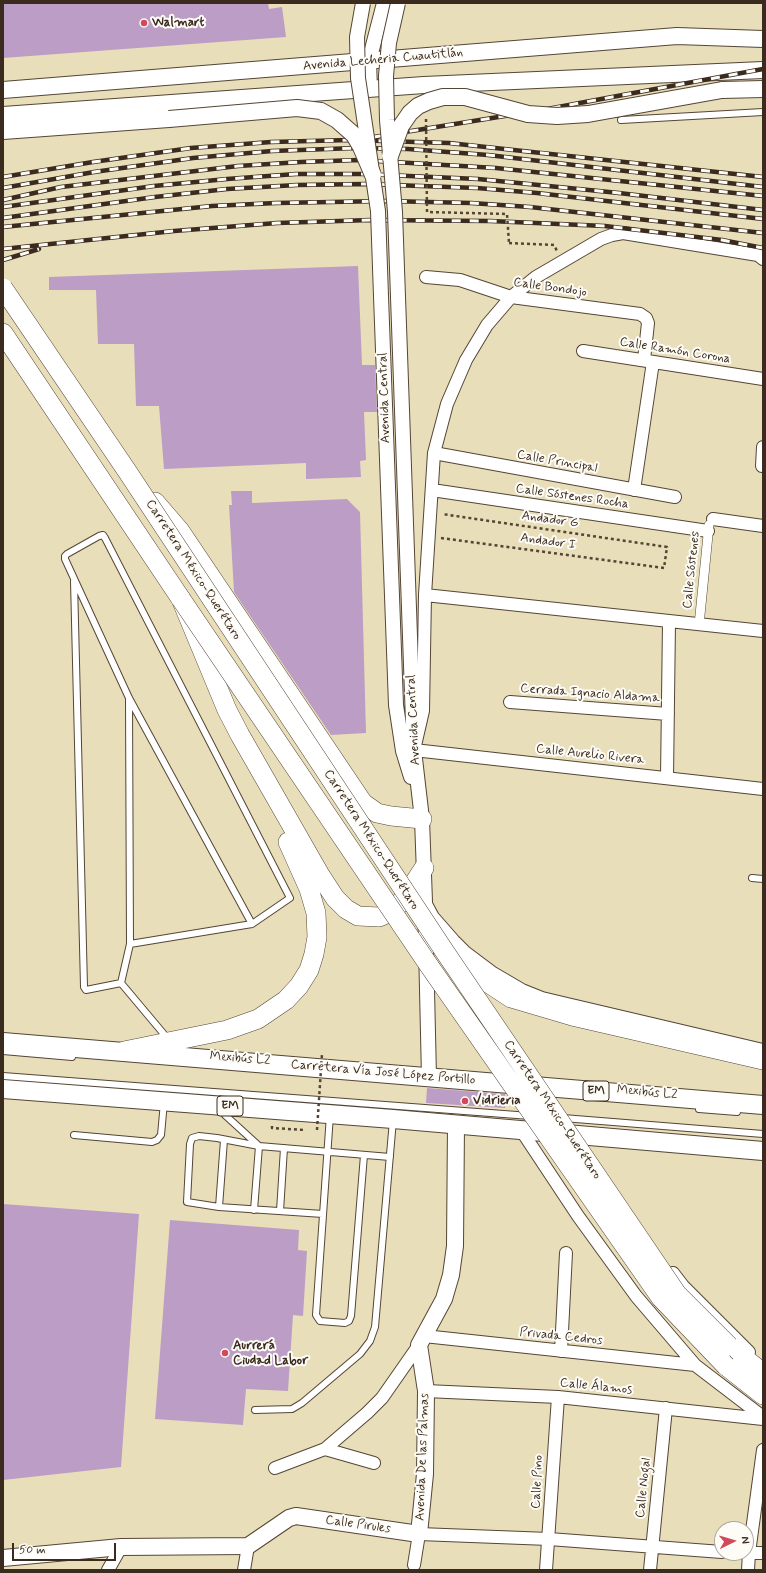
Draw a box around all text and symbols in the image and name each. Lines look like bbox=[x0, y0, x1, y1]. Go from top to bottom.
place label: Walmart bbox=[152, 15, 204, 31]
marker: Walmart bbox=[139, 18, 149, 28]
street label: Avenida Lecheria Cuautitlán bbox=[302, 45, 464, 75]
street label: Calle Bondojo bbox=[512, 275, 588, 301]
street label: Calle Ramón Corona bbox=[618, 335, 732, 367]
street label: Avenida Central bbox=[376, 352, 394, 444]
street label: Calle Principal bbox=[516, 447, 598, 477]
street label: Calle Sóstenes Rocha bbox=[515, 481, 629, 513]
street label: Carretera México-Querétaro bbox=[142, 497, 244, 643]
street label: Andador G bbox=[521, 508, 579, 532]
street label: Andador I bbox=[519, 530, 577, 554]
street label: Calle Sóstenes bbox=[680, 530, 704, 610]
street label: Avenida Central bbox=[404, 674, 424, 766]
street label: Cerrada Ignacio Aldama bbox=[520, 681, 660, 707]
street label: Calle Aurelio Rivera bbox=[535, 742, 645, 768]
street label: Carretera México-Querétaro bbox=[320, 767, 422, 913]
street label: Carretera México-Querétaro bbox=[500, 1038, 604, 1182]
street label: Mexibús L2 bbox=[209, 1049, 271, 1069]
street label: Carretera Vía José López Portillo bbox=[290, 1057, 476, 1089]
road number: EM bbox=[583, 1081, 609, 1101]
street label: Mexibús L2 bbox=[616, 1083, 678, 1103]
place label: Vidrieria bbox=[473, 1093, 521, 1109]
road number: EM bbox=[217, 1096, 243, 1116]
marker: Vidrieria bbox=[460, 1096, 470, 1106]
street label: Privada Cedros bbox=[519, 1325, 603, 1349]
place label: Aurrerá Ciudad Labor bbox=[233, 1338, 308, 1369]
marker: Aurrerá Ciudad Labor bbox=[220, 1348, 230, 1358]
street label: Calle Álamos bbox=[559, 1375, 633, 1399]
street label: Avenida De las Palmas bbox=[413, 1393, 433, 1521]
street label: Calle Pino bbox=[529, 1455, 547, 1509]
street label: Calle Nogal bbox=[633, 1457, 655, 1519]
street label: Calle Pirules bbox=[324, 1513, 392, 1537]
north arrow bbox=[714, 1521, 754, 1561]
scale bar bbox=[14, 1535, 118, 1561]
text: N bbox=[738, 1536, 752, 1544]
text: 50 m bbox=[19, 1542, 46, 1558]

